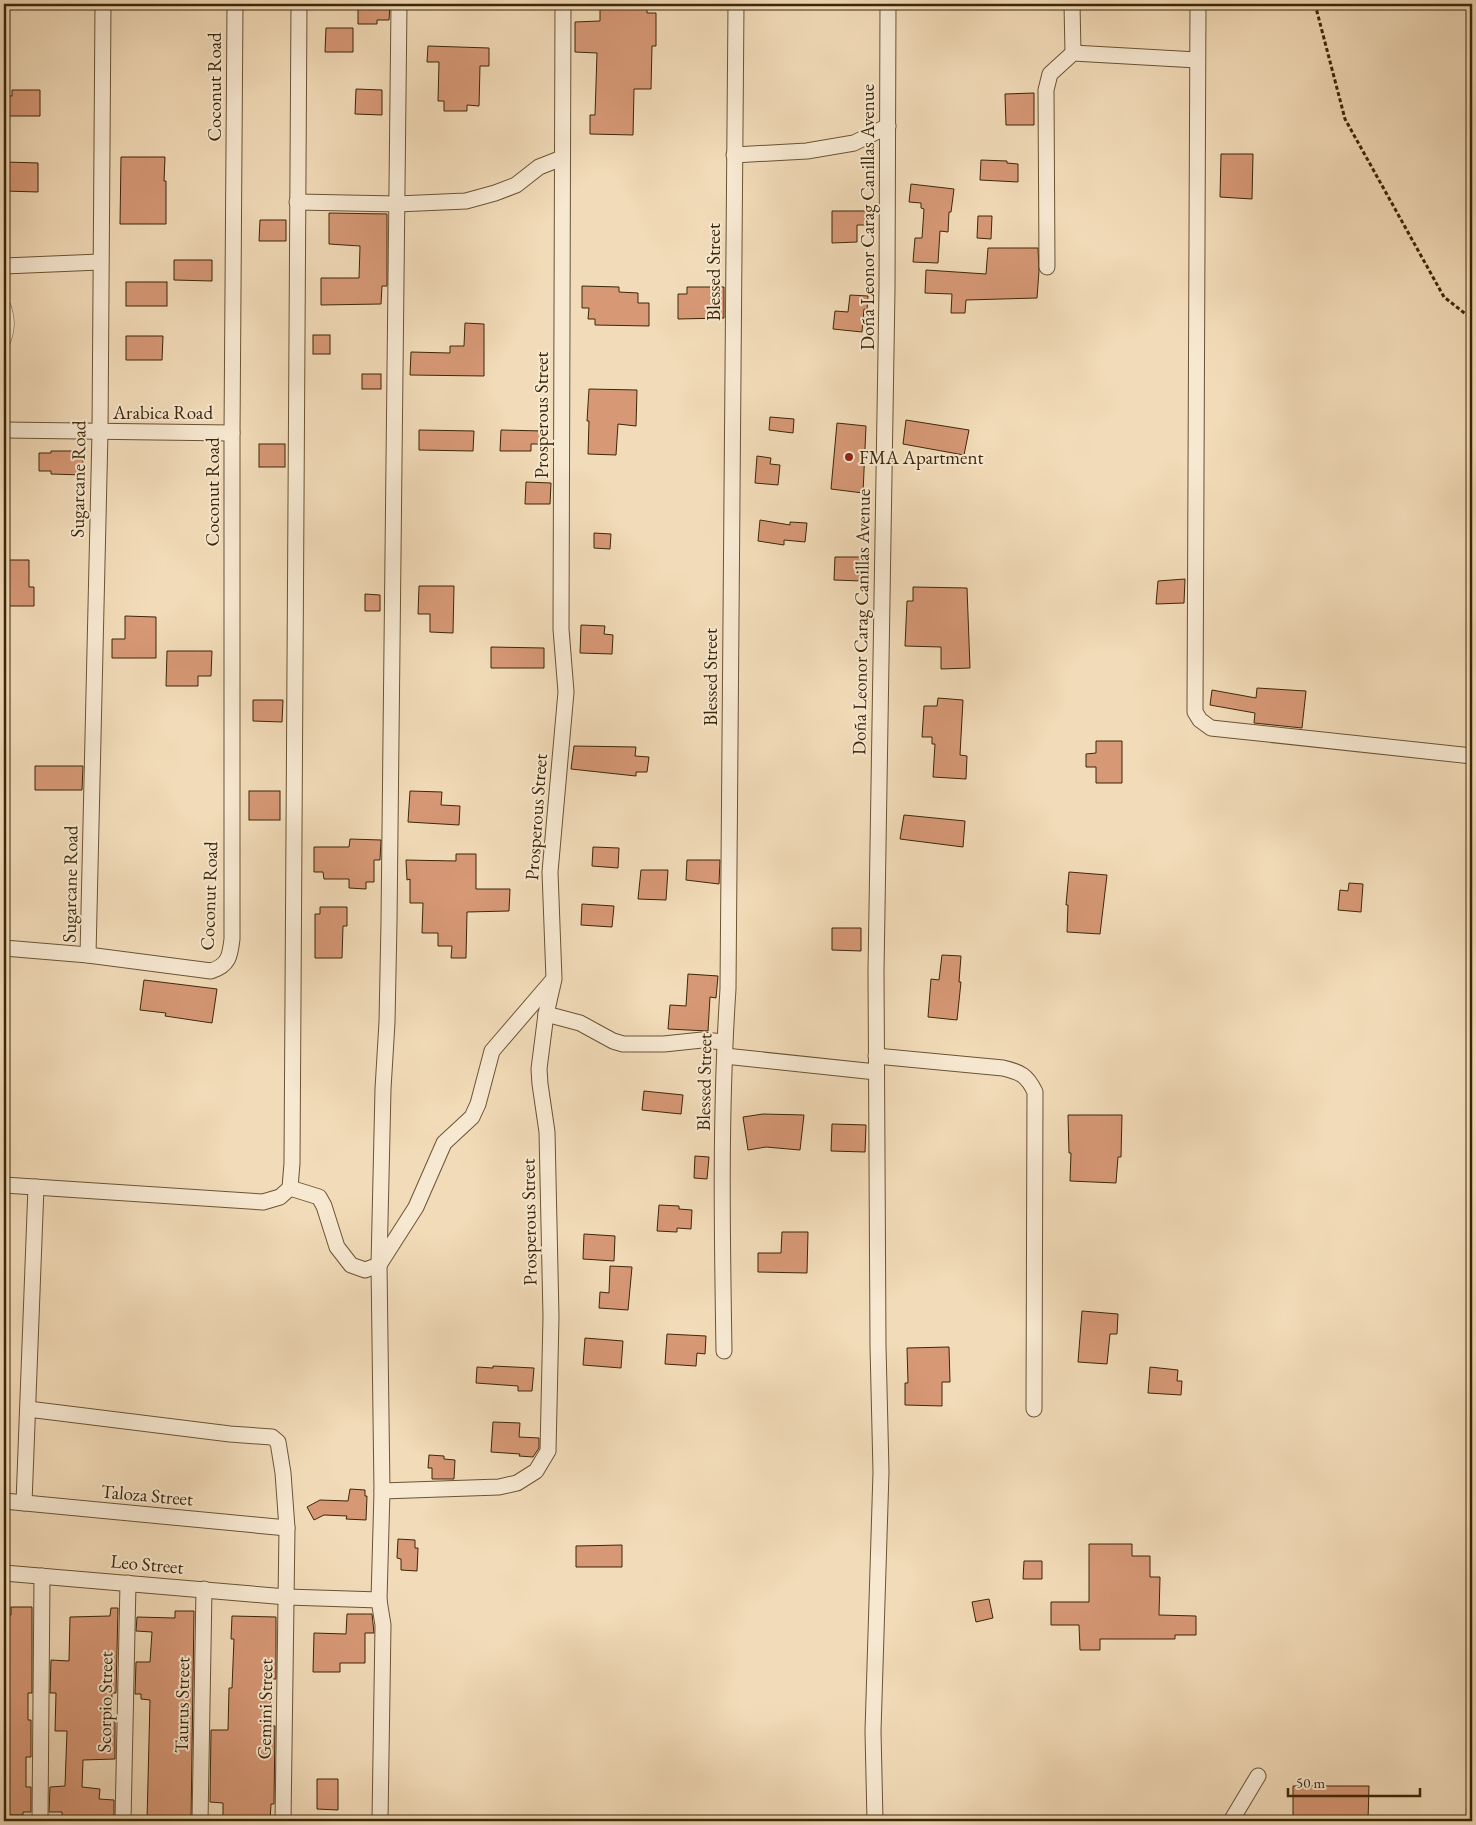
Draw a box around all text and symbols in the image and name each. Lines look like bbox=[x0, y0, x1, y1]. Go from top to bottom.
street label: Coconut Road bbox=[202, 32, 227, 142]
street label: Doña Leonor Carag Canillas Avenue bbox=[855, 84, 880, 350]
street label: Blessed Street bbox=[701, 223, 726, 321]
street label: Prosperous Street bbox=[529, 351, 554, 479]
street label: Arabica Road bbox=[112, 400, 213, 425]
street label: Sugarcane Road bbox=[64, 420, 92, 538]
street label: Coconut Road bbox=[200, 437, 225, 547]
place label: FMA Apartment bbox=[859, 445, 984, 470]
marker: FMA Apartment bbox=[843, 451, 855, 463]
street label: Doña Leonor Carag Canillas Avenue bbox=[846, 489, 876, 755]
street label: Blessed Street bbox=[698, 628, 723, 726]
street label: Prosperous Street bbox=[519, 753, 553, 881]
street label: Sugarcane Road bbox=[56, 825, 84, 943]
street label: Coconut Road bbox=[195, 841, 223, 951]
street label: Blessed Street bbox=[691, 1033, 717, 1131]
street label: Prosperous Street bbox=[515, 1158, 543, 1286]
street label: Taloza Street bbox=[100, 1479, 194, 1511]
street label: Leo Street bbox=[109, 1548, 185, 1580]
street label: Scorpio Street bbox=[92, 1651, 118, 1753]
street label: Taurus Street bbox=[169, 1657, 195, 1753]
street label: Gemini Street bbox=[252, 1658, 278, 1760]
scale bar bbox=[1288, 1765, 1421, 1797]
text: 50 m bbox=[1296, 1773, 1325, 1792]

